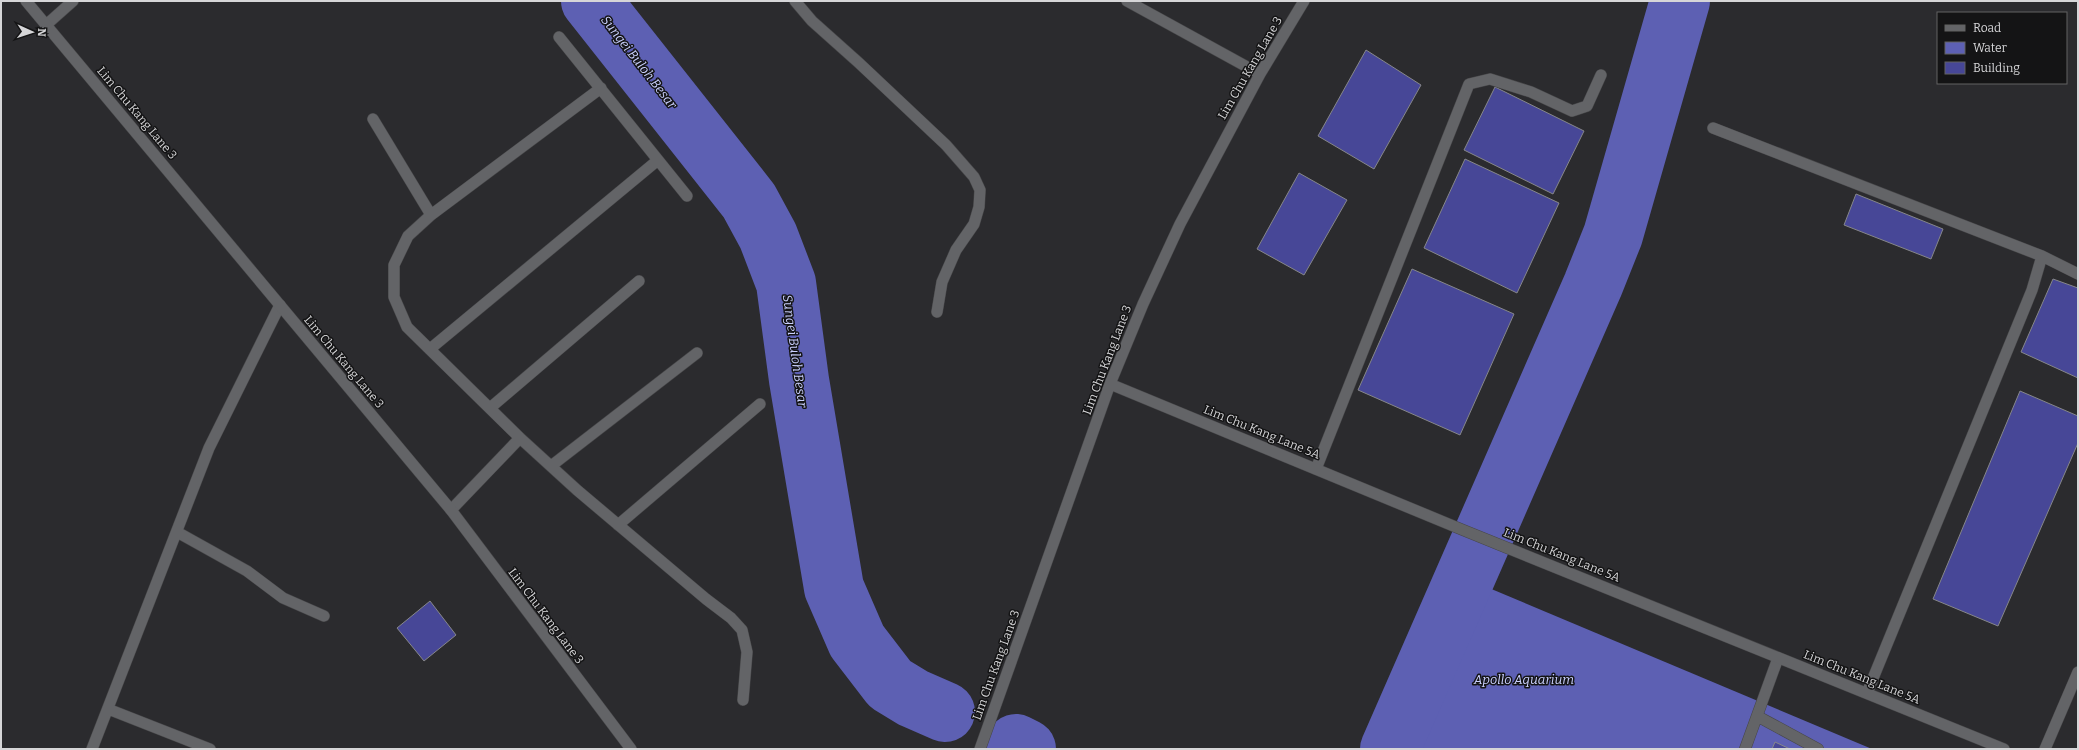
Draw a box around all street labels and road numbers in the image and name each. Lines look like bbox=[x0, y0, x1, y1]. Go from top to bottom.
street label: Lim Chu Kang Lane 3 bbox=[1215, 14, 1285, 122]
street label: Lim Chu Kang Lane 3 bbox=[94, 64, 180, 162]
street label: Lim Chu Kang Lane 3 bbox=[1080, 303, 1134, 417]
street label: Lim Chu Kang Lane 3 bbox=[301, 313, 387, 411]
street label: Lim Chu Kang Lane 5A bbox=[1202, 402, 1323, 462]
street label: Lim Chu Kang Lane 5A bbox=[1502, 525, 1623, 585]
street label: Lim Chu Kang Lane 3 bbox=[505, 565, 587, 667]
street label: Lim Chu Kang Lane 3 bbox=[970, 608, 1023, 722]
street label: Lim Chu Kang Lane 5A bbox=[1802, 647, 1923, 707]

